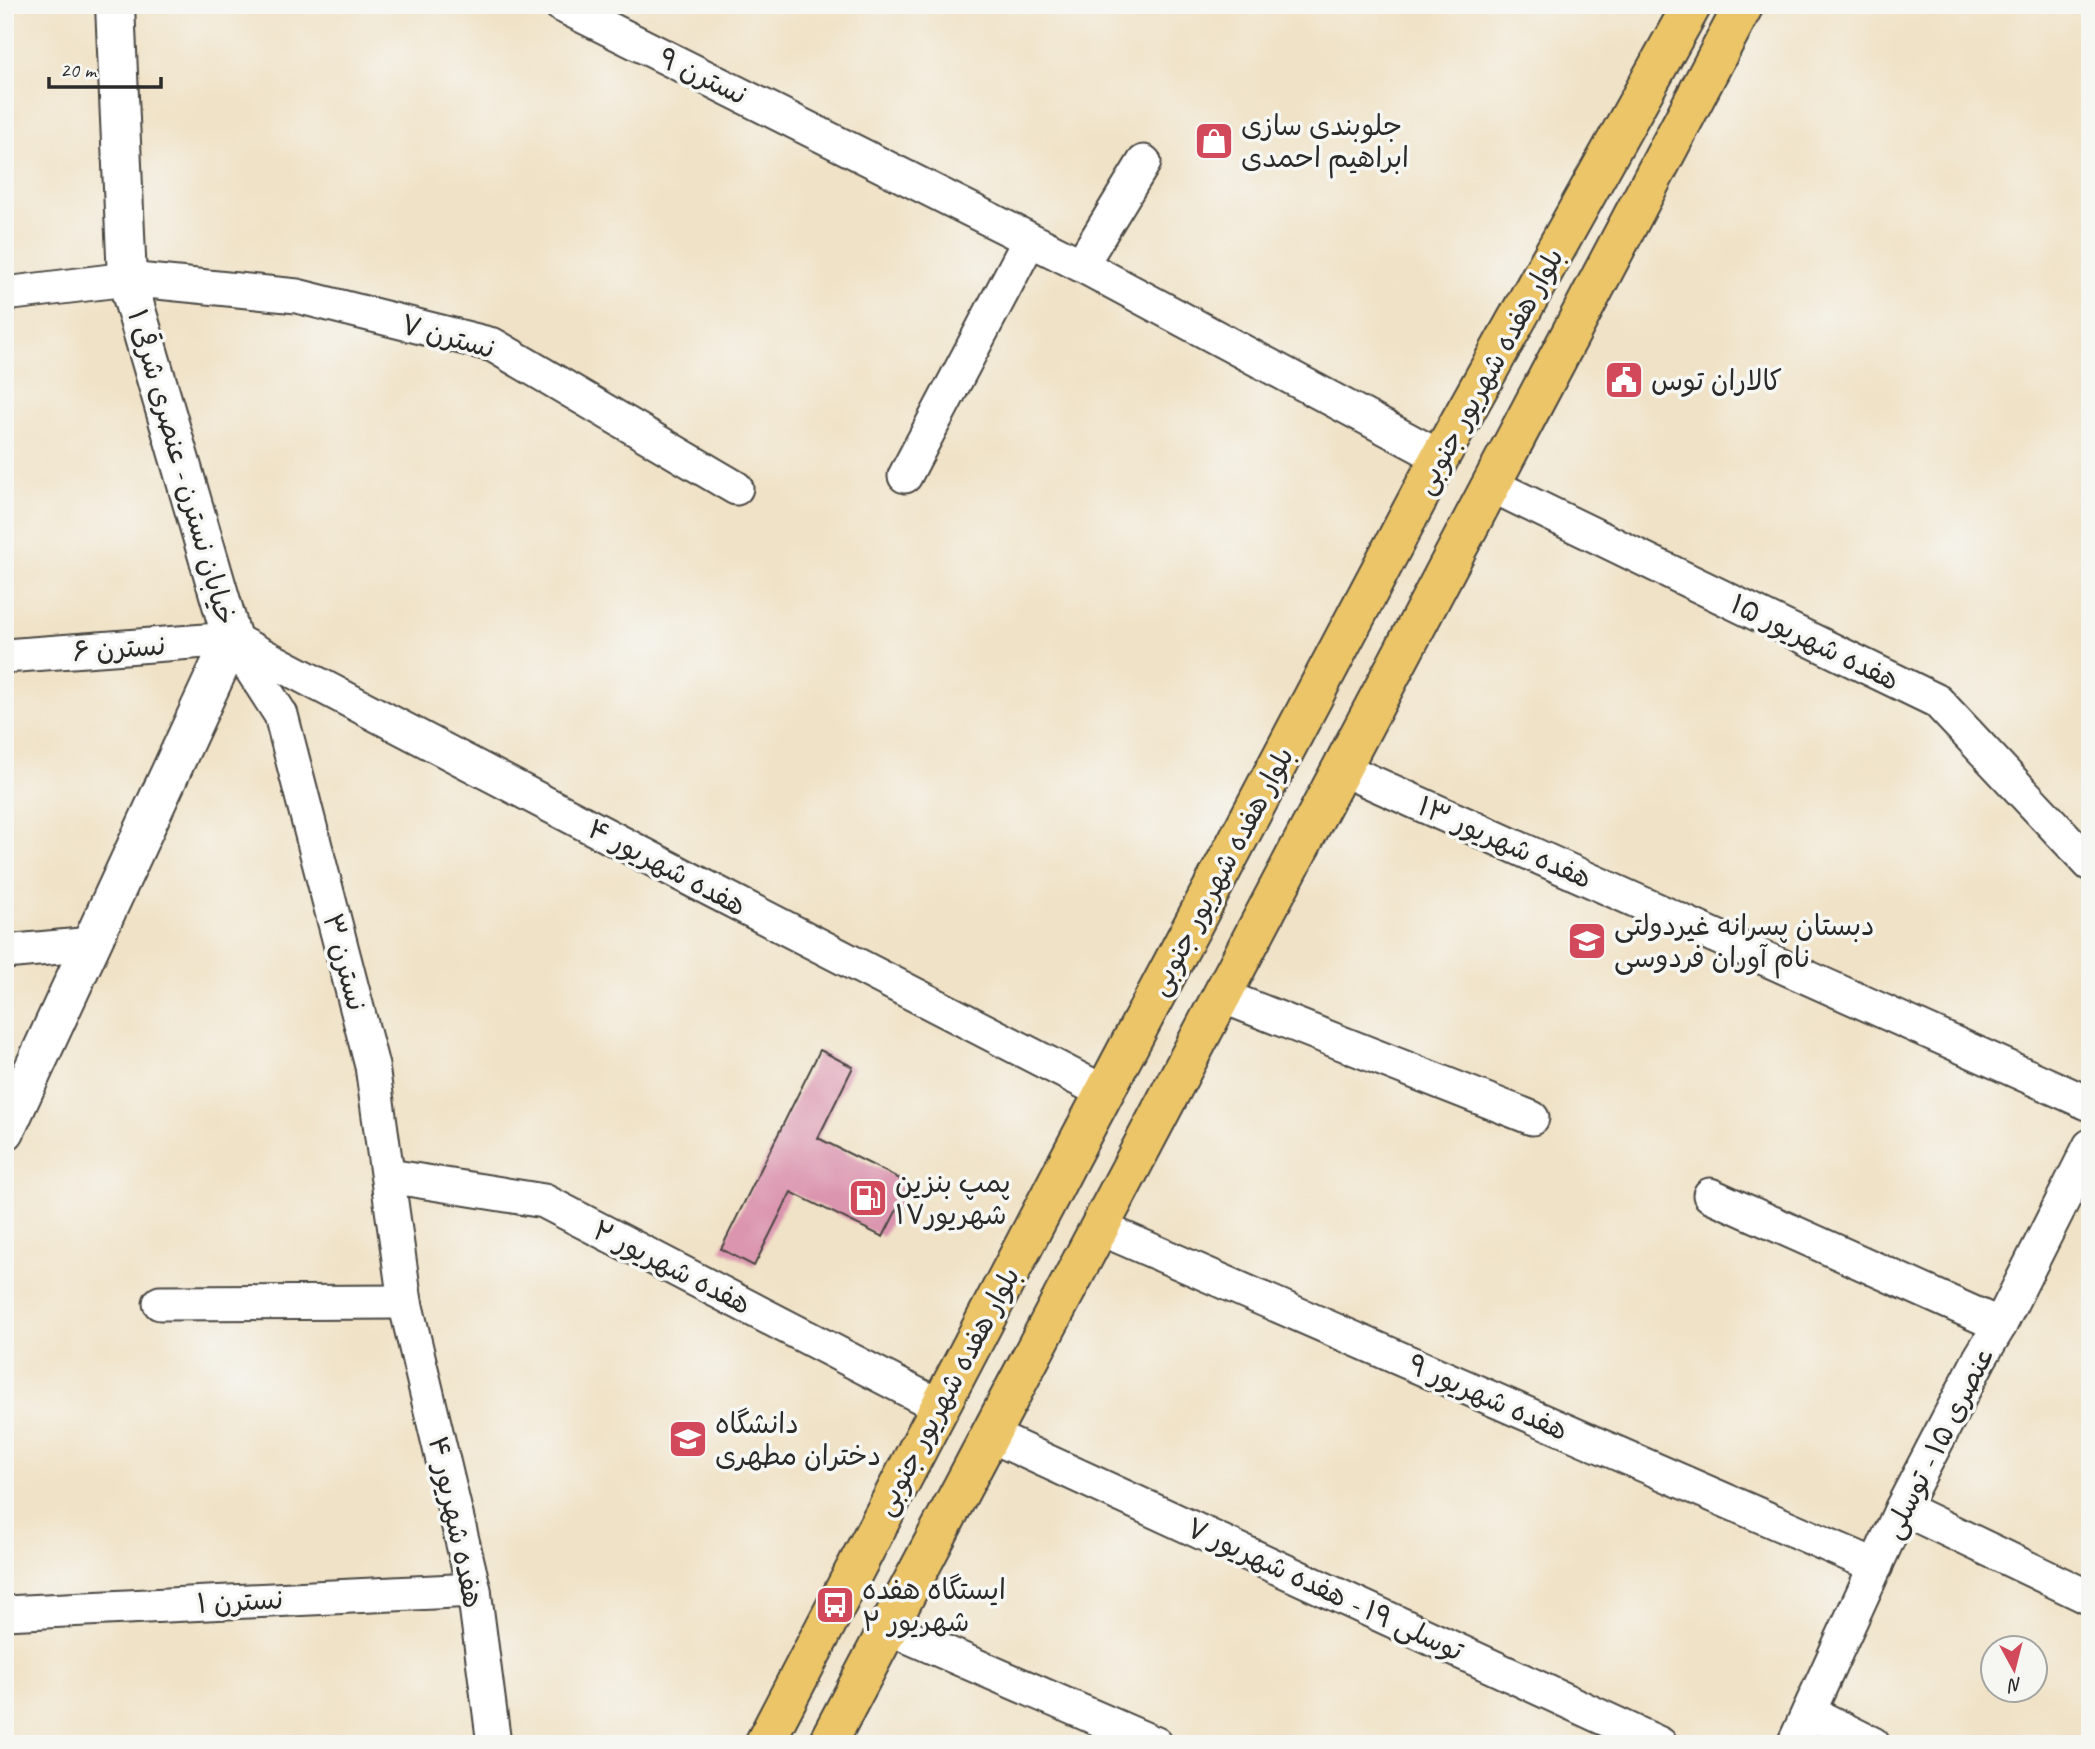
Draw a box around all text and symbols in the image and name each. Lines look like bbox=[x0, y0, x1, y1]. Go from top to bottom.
street label: نسترن ۹ bbox=[653, 40, 753, 112]
scale bar bbox=[49, 46, 161, 90]
text: 20 m bbox=[60, 57, 98, 83]
place label: جلوبندی سازی ابراهیم احمدی bbox=[1241, 108, 1409, 179]
shop icon: جلوبندی سازی ابراهیم احمدی bbox=[1193, 120, 1235, 162]
street label: بلوار هفده شهریور جنوبی bbox=[1407, 242, 1572, 501]
street label: خیابان نسترن - عنصری شرقی ۱ bbox=[120, 305, 244, 629]
street label: نسترن ۷ bbox=[397, 306, 499, 366]
public building icon: كالاران توس bbox=[1603, 359, 1645, 401]
place label: كالاران توس bbox=[1651, 363, 1782, 398]
street label: هفده شهریور ۱۵ bbox=[1725, 586, 1905, 698]
street label: نسترن ۶ bbox=[71, 627, 167, 669]
street label: بلوار هفده شهریور جنوبی bbox=[1141, 741, 1302, 1002]
street label: هفده شهریور ۱۳ bbox=[1413, 788, 1597, 896]
street label: هفده شهریور ۴ bbox=[582, 811, 752, 923]
place label: دبستان پسرانه غیردولتی نام آوران فردوسی bbox=[1614, 908, 1875, 979]
street label: نسترن ۳ bbox=[315, 910, 375, 1014]
school or university icon: دبستان پسرانه غیردولتی نام آوران فردوسی bbox=[1566, 920, 1608, 962]
place label: پمپ بنزین ۱۷شهریور bbox=[895, 1165, 1011, 1232]
fuel station icon: پمپ بنزین ۱۷شهریور bbox=[847, 1177, 889, 1219]
street label: هفده شهریور ۲ bbox=[587, 1212, 757, 1322]
street label: بلوار هفده شهریور جنوبی bbox=[867, 1261, 1028, 1522]
street label: عنصری ۱۵ - توسلی bbox=[1875, 1342, 2001, 1544]
street label: هفده شهریور ۹ bbox=[1403, 1346, 1573, 1448]
place label: دانشگاه دختران مطهری bbox=[715, 1406, 881, 1473]
school or university icon: دانشگاه دختران مطهری bbox=[667, 1418, 709, 1460]
street label: هفده شهریور ۴ bbox=[421, 1433, 491, 1611]
street label: توسلی ۱۹ - هفده شهریور ۷ bbox=[1181, 1509, 1470, 1669]
place label: ایستگاه هفده شهریور ۲ bbox=[862, 1572, 1006, 1639]
street label: نسترن ۱ bbox=[196, 1581, 284, 1621]
bus stop icon: ایستگاه هفده شهریور ۲ bbox=[814, 1584, 856, 1626]
north arrow bbox=[1980, 1634, 2050, 1704]
text: N bbox=[2005, 1672, 2023, 1698]

